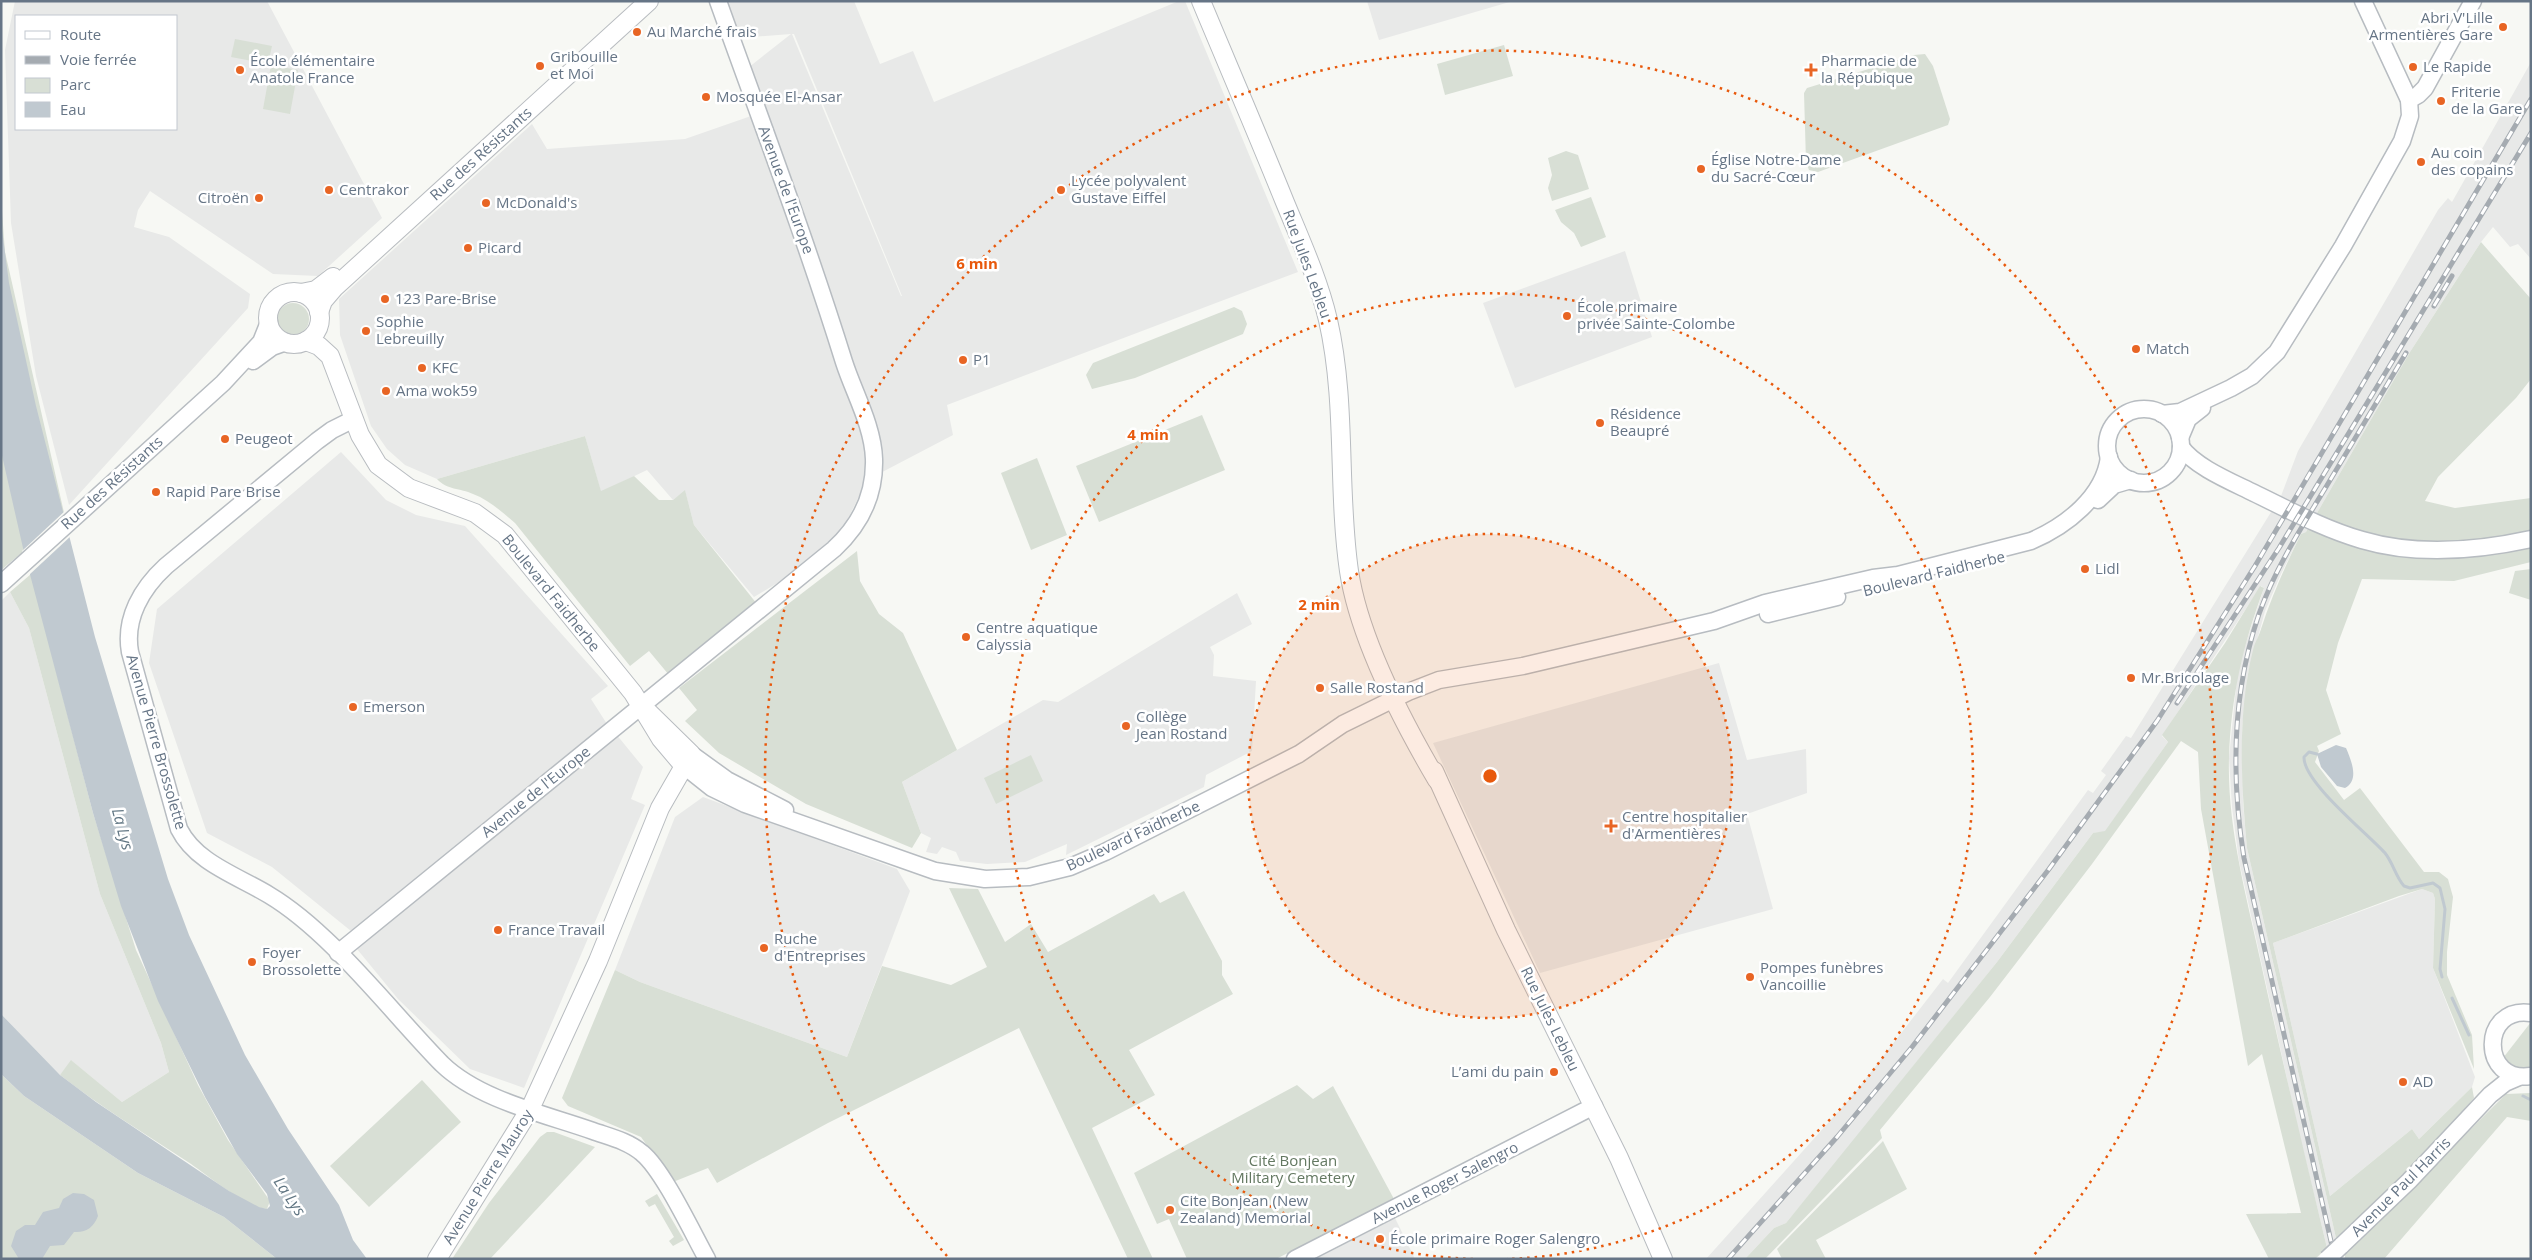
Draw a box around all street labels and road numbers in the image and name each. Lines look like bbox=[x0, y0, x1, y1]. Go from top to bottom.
street label: Rue des Résistants bbox=[425, 102, 536, 204]
street label: Avenue de l'Europe bbox=[754, 123, 819, 257]
street label: Rue Jules Lebleu bbox=[1279, 207, 1337, 321]
street label: Rue des Résistants bbox=[56, 431, 167, 533]
street label: Boulevard Faidherbe bbox=[498, 530, 605, 655]
street label: Boulevard Faidherbe bbox=[1861, 546, 2007, 600]
street label: Avenue Pierre Brossolette bbox=[122, 652, 192, 832]
street label: Avenue de l'Europe bbox=[477, 741, 594, 841]
street label: Boulevard Faidherbe bbox=[1062, 795, 1203, 875]
street label: Rue Jules Lebleu bbox=[1517, 963, 1585, 1074]
street label: Avenue Pierre Mauroy bbox=[437, 1105, 537, 1248]
street label: Avenue Paul Harris bbox=[2346, 1132, 2454, 1240]
street label: Avenue Roger Salengro bbox=[1368, 1136, 1521, 1228]

